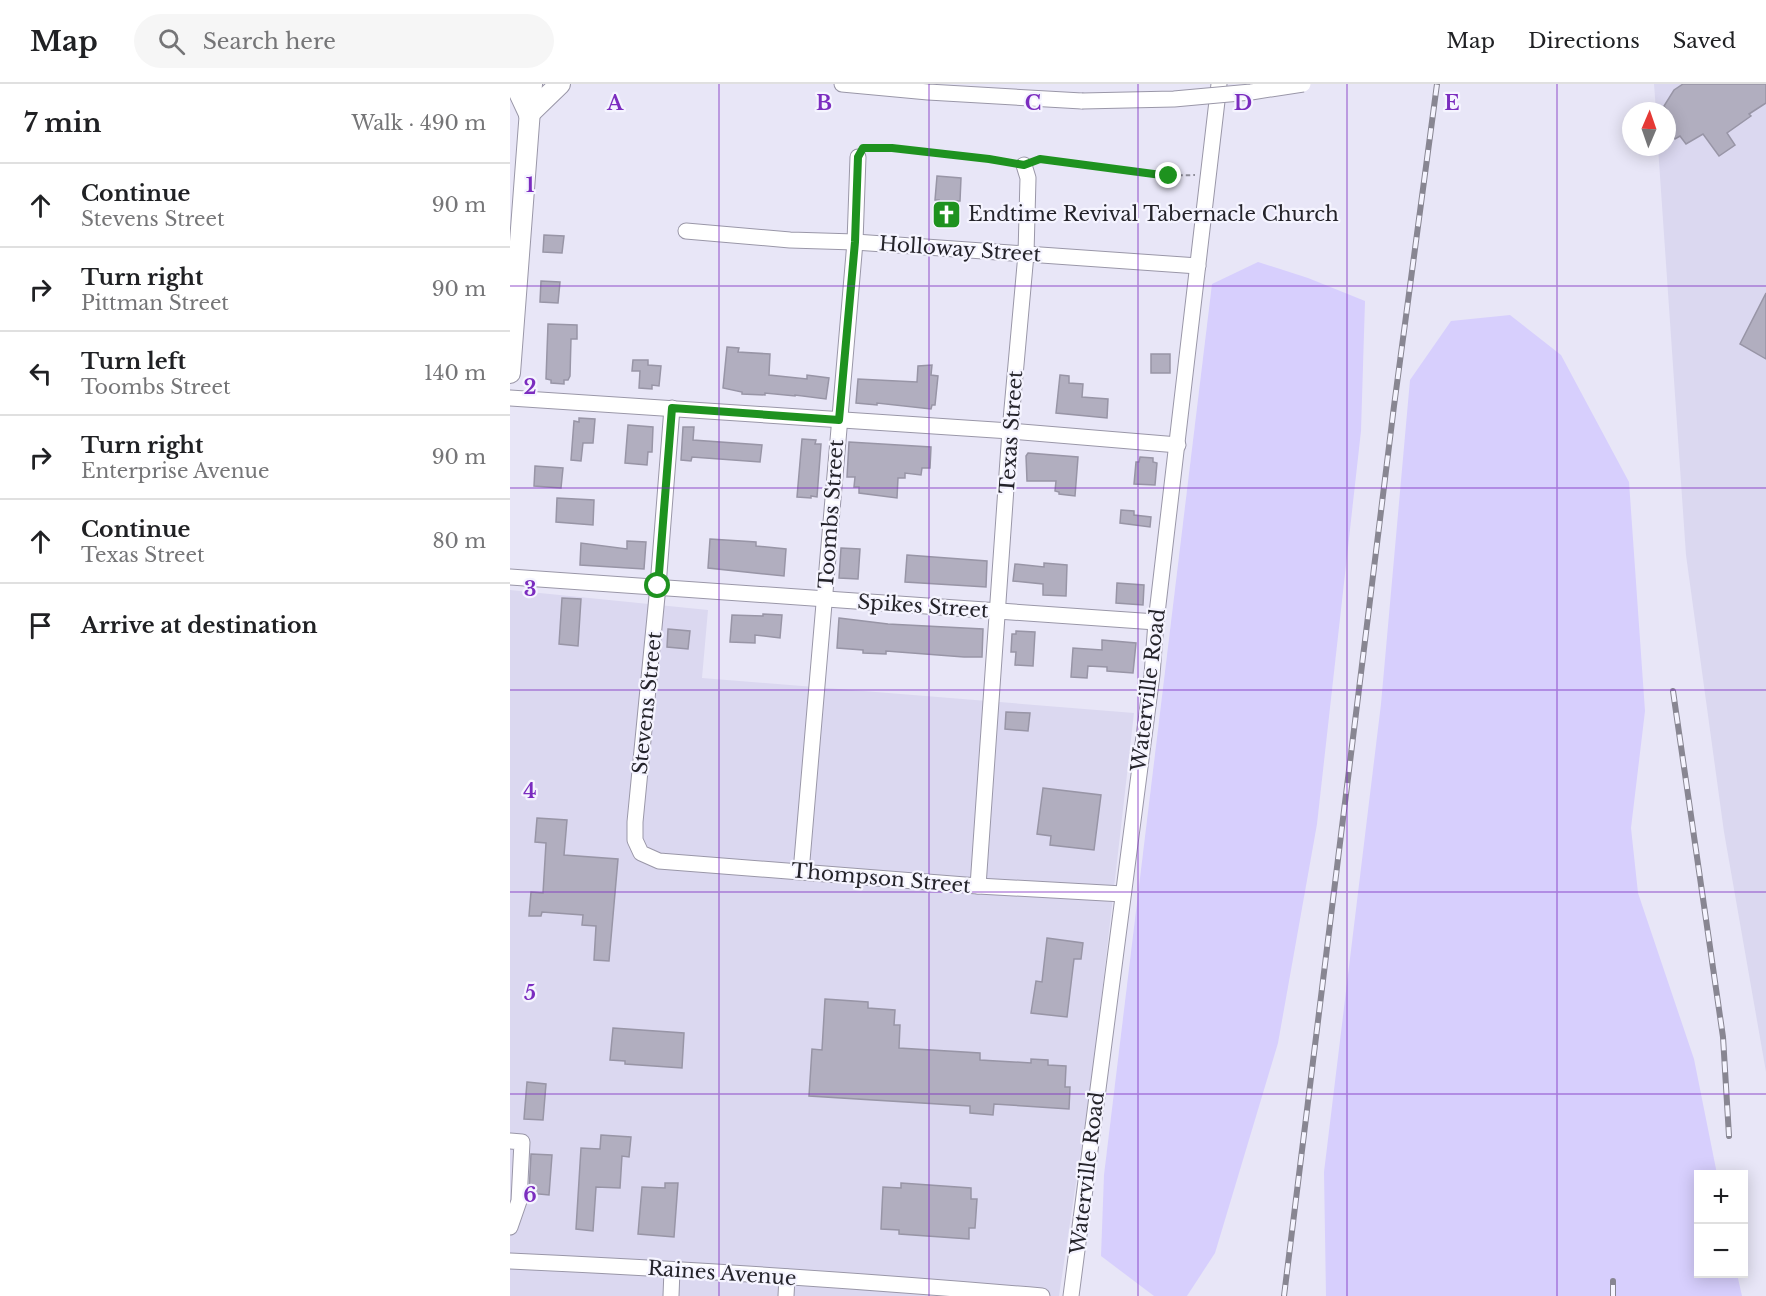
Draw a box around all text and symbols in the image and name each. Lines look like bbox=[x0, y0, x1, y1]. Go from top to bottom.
search box bbox=[134, 14, 554, 68]
text: Map bbox=[30, 24, 98, 59]
icon: search bbox=[155, 25, 188, 58]
text: Search here bbox=[203, 28, 336, 55]
text: Map bbox=[1446, 28, 1495, 54]
text: Directions bbox=[1528, 28, 1640, 54]
text: Saved bbox=[1673, 28, 1736, 54]
text: A bbox=[606, 91, 624, 115]
text: B bbox=[816, 91, 832, 115]
text: C bbox=[1025, 91, 1041, 115]
text: D bbox=[1234, 91, 1252, 115]
text: E bbox=[1444, 91, 1460, 115]
north arrow bbox=[1622, 102, 1676, 156]
text: 7 min bbox=[24, 107, 101, 139]
text: Walk · 490 m bbox=[351, 111, 486, 135]
route end bbox=[1155, 162, 1181, 188]
text: 1 bbox=[526, 173, 535, 197]
text: Continue bbox=[81, 180, 190, 207]
icon: ahead bbox=[24, 189, 57, 222]
text: 90 m bbox=[432, 193, 486, 217]
church icon: Endtime Revival Tabernacle Church bbox=[931, 198, 963, 230]
place label: Endtime Revival Tabernacle Church bbox=[968, 202, 1339, 226]
text: Stevens Street bbox=[81, 207, 225, 231]
street label: Holloway Street bbox=[878, 231, 1042, 267]
text: Turn right bbox=[81, 264, 203, 291]
icon: right bbox=[24, 273, 57, 306]
text: 90 m bbox=[432, 277, 486, 301]
text: Pittman Street bbox=[81, 291, 229, 315]
text: Turn left bbox=[81, 348, 186, 375]
icon: left bbox=[24, 357, 57, 390]
text: 140 m bbox=[424, 361, 486, 385]
street label: Texas Street bbox=[995, 369, 1027, 494]
text: Toombs Street bbox=[81, 375, 231, 399]
text: 2 bbox=[523, 375, 537, 399]
text: Turn right bbox=[81, 432, 203, 459]
street label: Toombs Street bbox=[814, 438, 848, 589]
icon: right bbox=[24, 441, 57, 474]
text: 90 m bbox=[432, 445, 486, 469]
text: Enterprise Avenue bbox=[81, 459, 269, 483]
text: Continue bbox=[81, 516, 190, 543]
icon: ahead bbox=[24, 525, 57, 558]
text: 80 m bbox=[432, 529, 486, 553]
text: Texas Street bbox=[81, 543, 205, 567]
route start bbox=[644, 572, 670, 598]
text: 3 bbox=[524, 577, 536, 601]
street label: Spikes Street bbox=[857, 589, 990, 623]
street label: Waterville Road bbox=[1126, 607, 1170, 774]
icon: arrive bbox=[24, 609, 57, 642]
text: Arrive at destination bbox=[81, 612, 318, 639]
street label: Stevens Street bbox=[628, 630, 666, 776]
text: 4 bbox=[523, 779, 537, 803]
street label: Thompson Street bbox=[790, 858, 972, 898]
text: 5 bbox=[524, 981, 536, 1005]
street label: Waterville Road bbox=[1065, 1090, 1109, 1257]
map controls bbox=[1694, 1170, 1748, 1278]
button: + bbox=[1694, 1170, 1748, 1224]
text: 6 bbox=[523, 1183, 537, 1207]
button: − bbox=[1694, 1224, 1748, 1278]
street label: Raines Avenue bbox=[647, 1256, 797, 1290]

